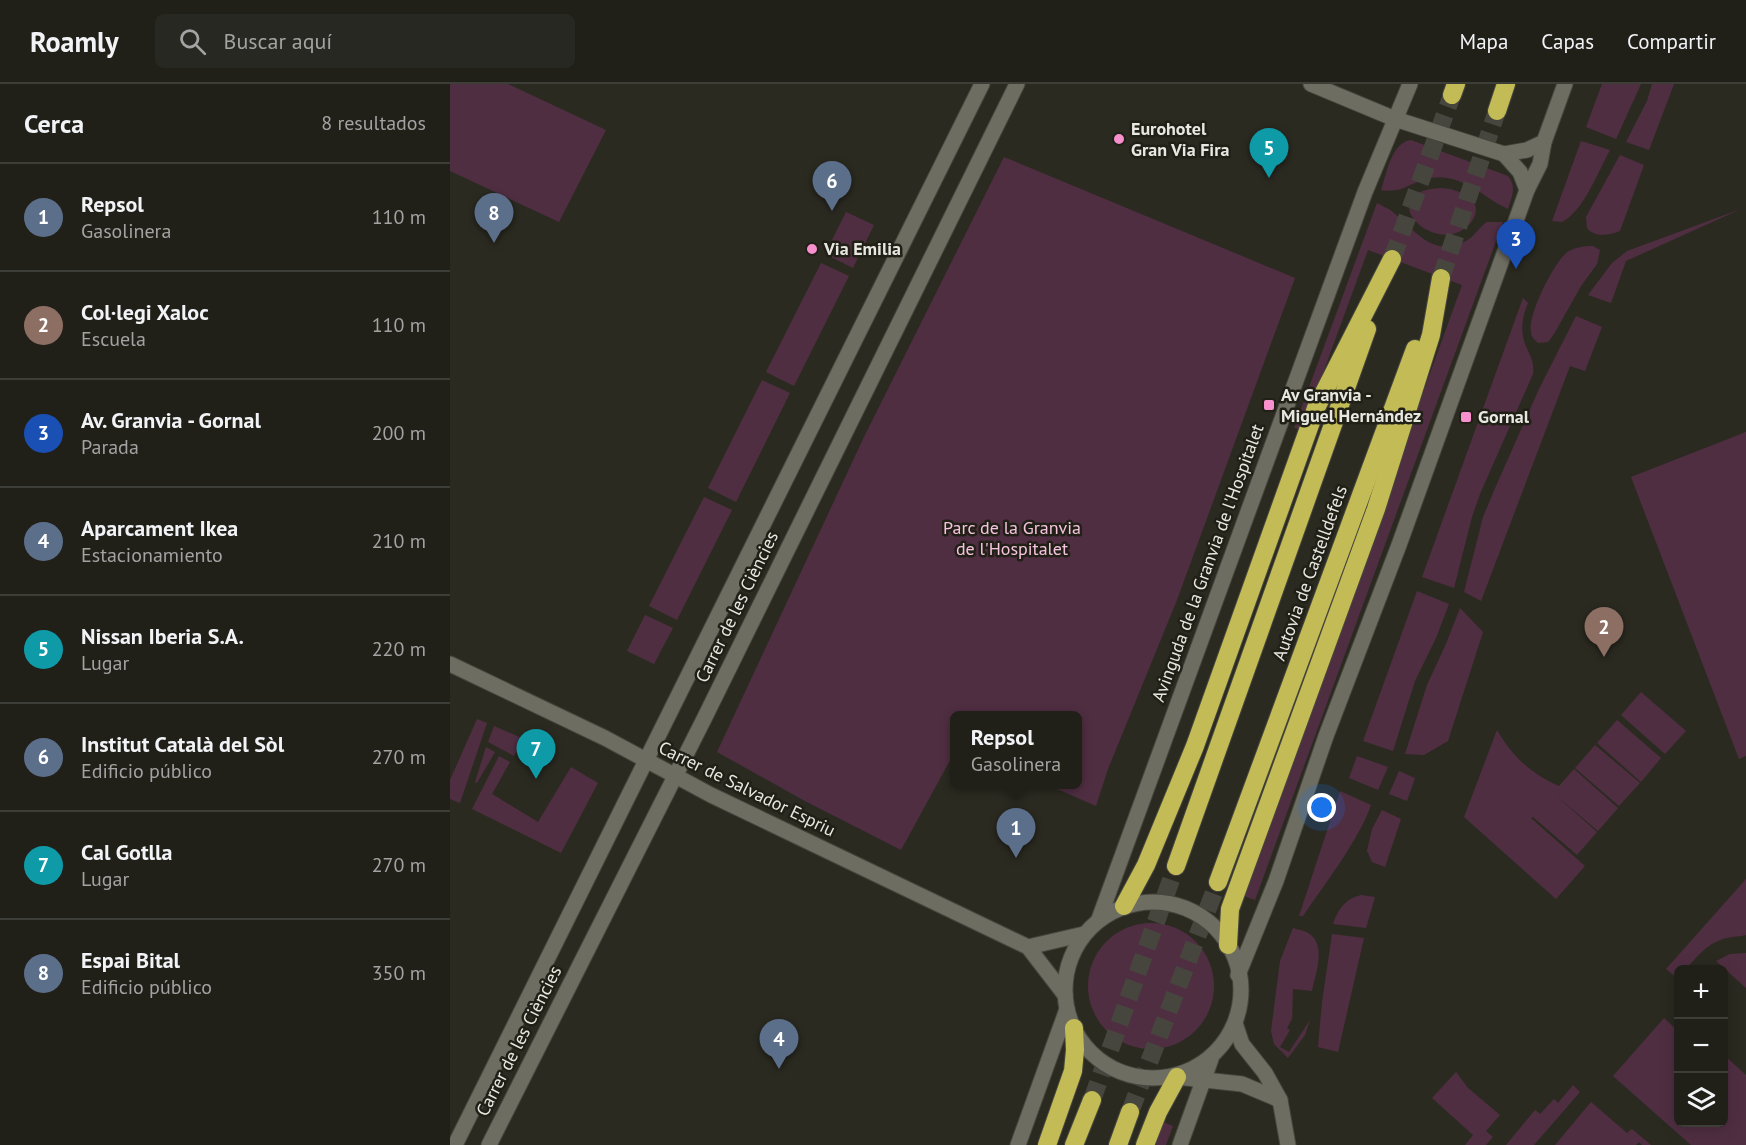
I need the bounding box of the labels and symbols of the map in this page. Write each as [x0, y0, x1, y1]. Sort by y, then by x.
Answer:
place label: Eurohotel Gran Via Fira [1131, 117, 1229, 161]
pin: 5 [1250, 128, 1288, 178]
marker: Eurohotel Gran Via Fira [1112, 132, 1126, 146]
pin: 6 [812, 162, 851, 211]
pin: 8 [474, 194, 513, 243]
pin: 3 [1496, 220, 1536, 269]
place label: Via Emilia [823, 237, 901, 260]
marker: Via Emilia [805, 242, 819, 256]
place label: Av Granvia - Miguel Hernández [1281, 383, 1421, 427]
marker: Av Granvia - Miguel Hernández [1262, 398, 1276, 412]
place label: Gornal [1478, 405, 1530, 428]
marker: Gornal [1459, 410, 1473, 424]
street label: Avinguda de la Granvia de l'Hospitalet [1146, 421, 1269, 705]
street label: Autovia de Castelldefels [1267, 482, 1352, 664]
park label: Parc de la Granvia de l'Hospitalet [943, 516, 1081, 560]
street label: Carrer de les Ciències [690, 527, 783, 686]
pin: 2 [1584, 608, 1624, 657]
pin: 7 [516, 730, 556, 779]
street label: Carrer de Salvador Espriu [655, 736, 839, 841]
your location [1307, 793, 1336, 822]
pin: 1 [996, 808, 1036, 858]
street label: Carrer de les Ciències [471, 962, 566, 1120]
pin: 4 [760, 1020, 798, 1069]

